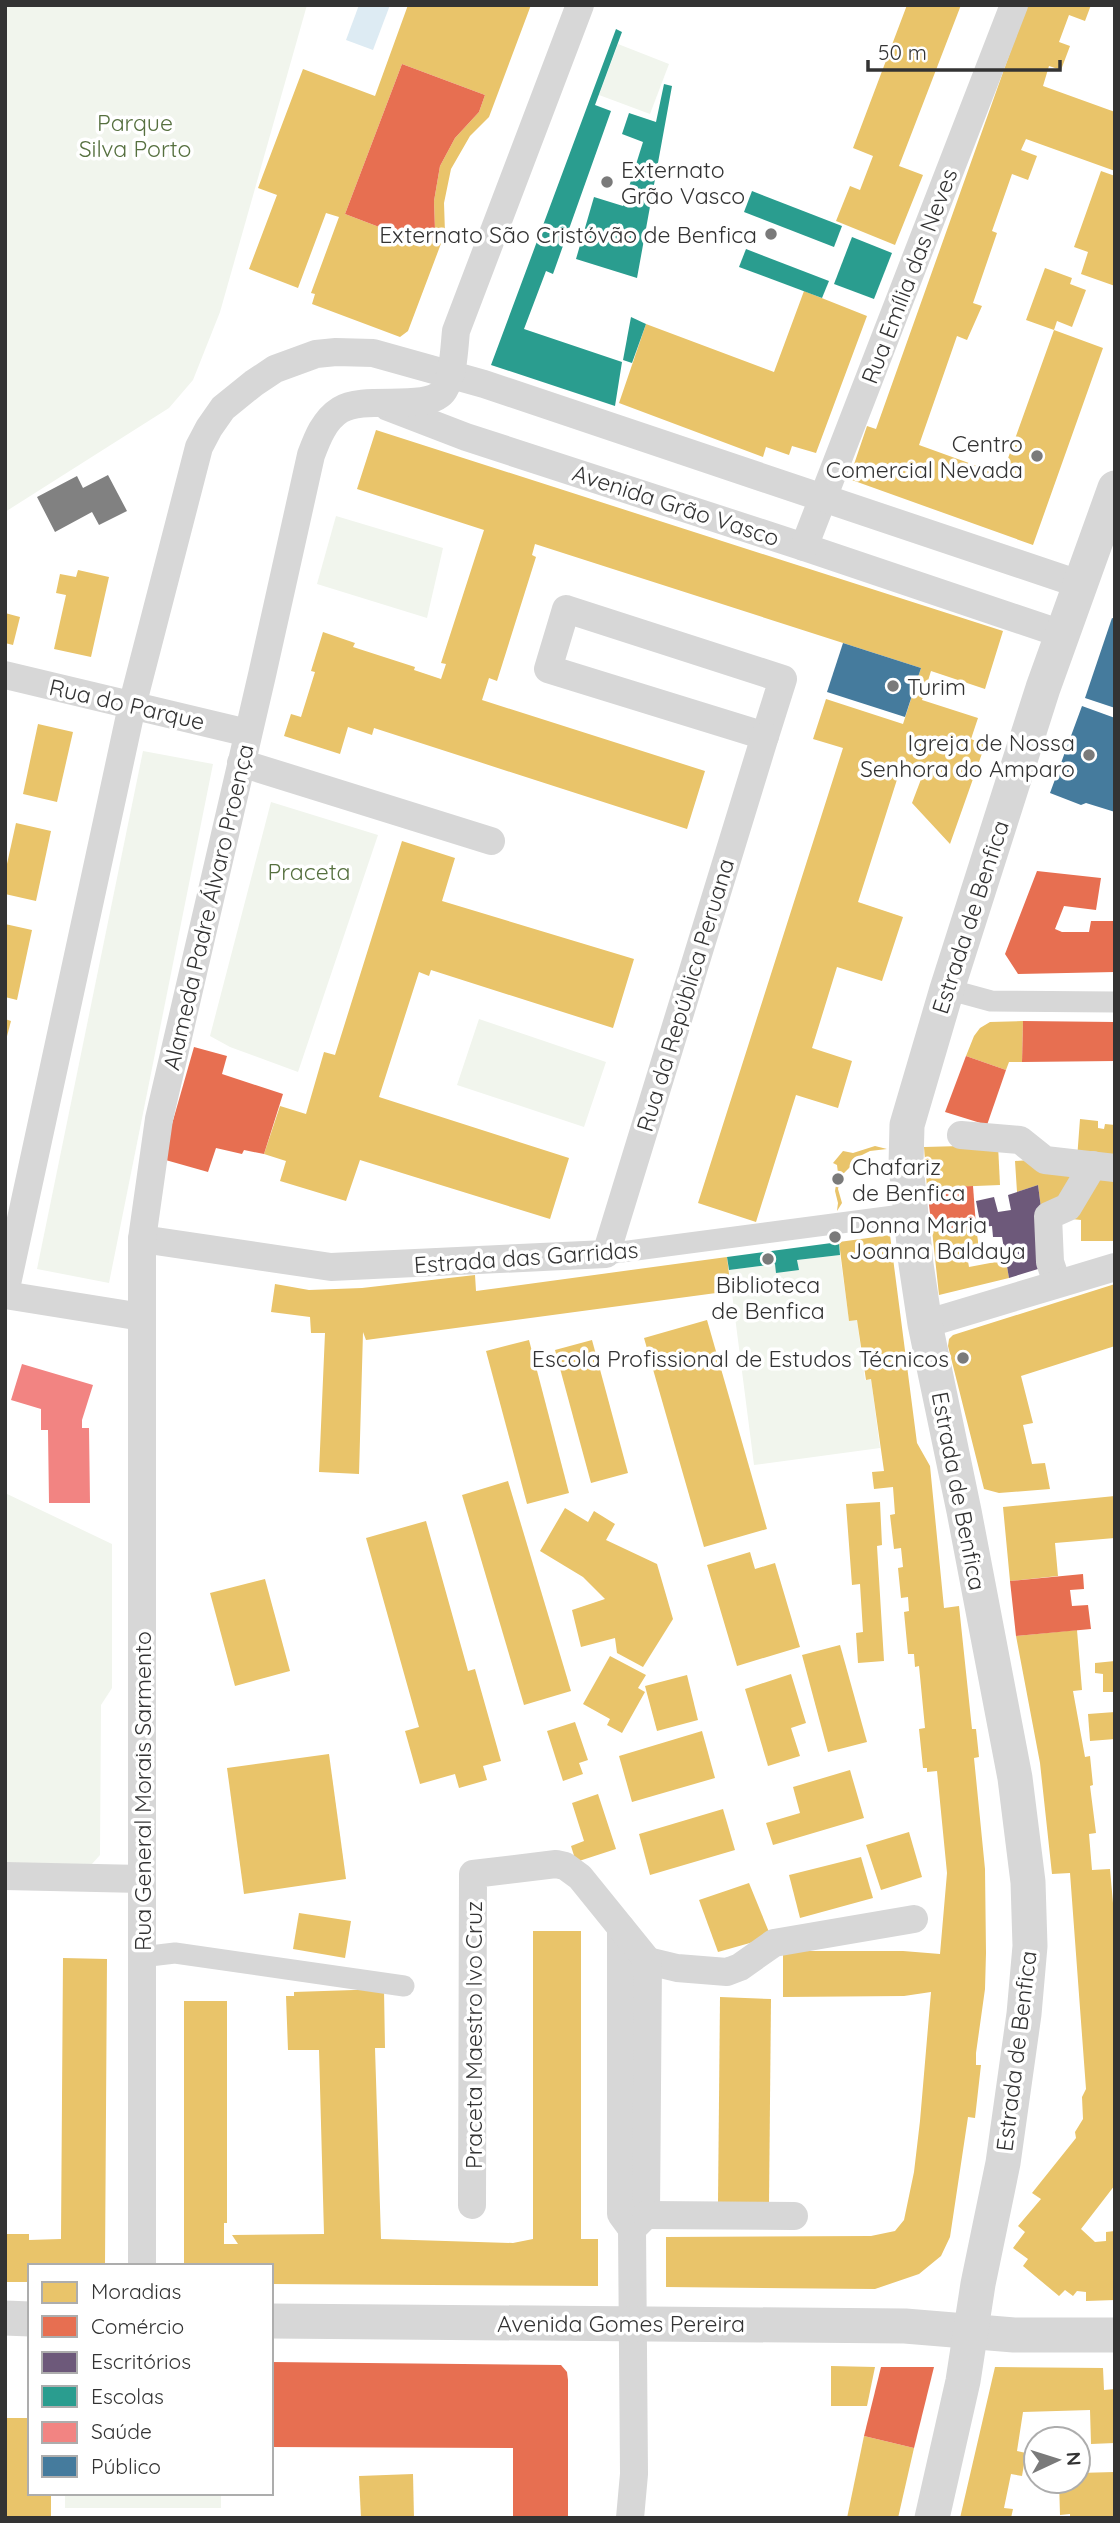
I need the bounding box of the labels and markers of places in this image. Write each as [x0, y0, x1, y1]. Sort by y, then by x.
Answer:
place label: Externato Grão Vasco [621, 155, 745, 210]
marker: Externato Grão Vasco [599, 174, 615, 190]
place label: Externato São Cristóvão de Benfica [379, 220, 757, 249]
marker: Externato São Cristóvão de Benfica [763, 226, 779, 242]
place label: Centro Comercial Nevada [826, 429, 1023, 484]
marker: Centro Comercial Nevada [1029, 448, 1045, 464]
place label: Turim [907, 672, 966, 701]
marker: Turim [885, 678, 901, 694]
place label: Igreja de Nossa Senhora do Amparo [860, 728, 1075, 783]
marker: Igreja de Nossa Senhora do Amparo [1081, 747, 1097, 763]
place label: Chafariz de Benfica [852, 1152, 965, 1207]
marker: Chafariz de Benfica [830, 1171, 846, 1187]
place label: Donna Maria Joanna Baldaya [849, 1210, 1026, 1265]
marker: Donna Maria Joanna Baldaya [827, 1229, 843, 1245]
marker: Biblioteca de Benfica [760, 1251, 776, 1267]
place label: Biblioteca de Benfica [711, 1270, 825, 1325]
place label: Escola Profissional de Estudos Técnicos [532, 1344, 949, 1373]
marker: Escola Profissional de Estudos Técnicos [955, 1350, 971, 1366]

